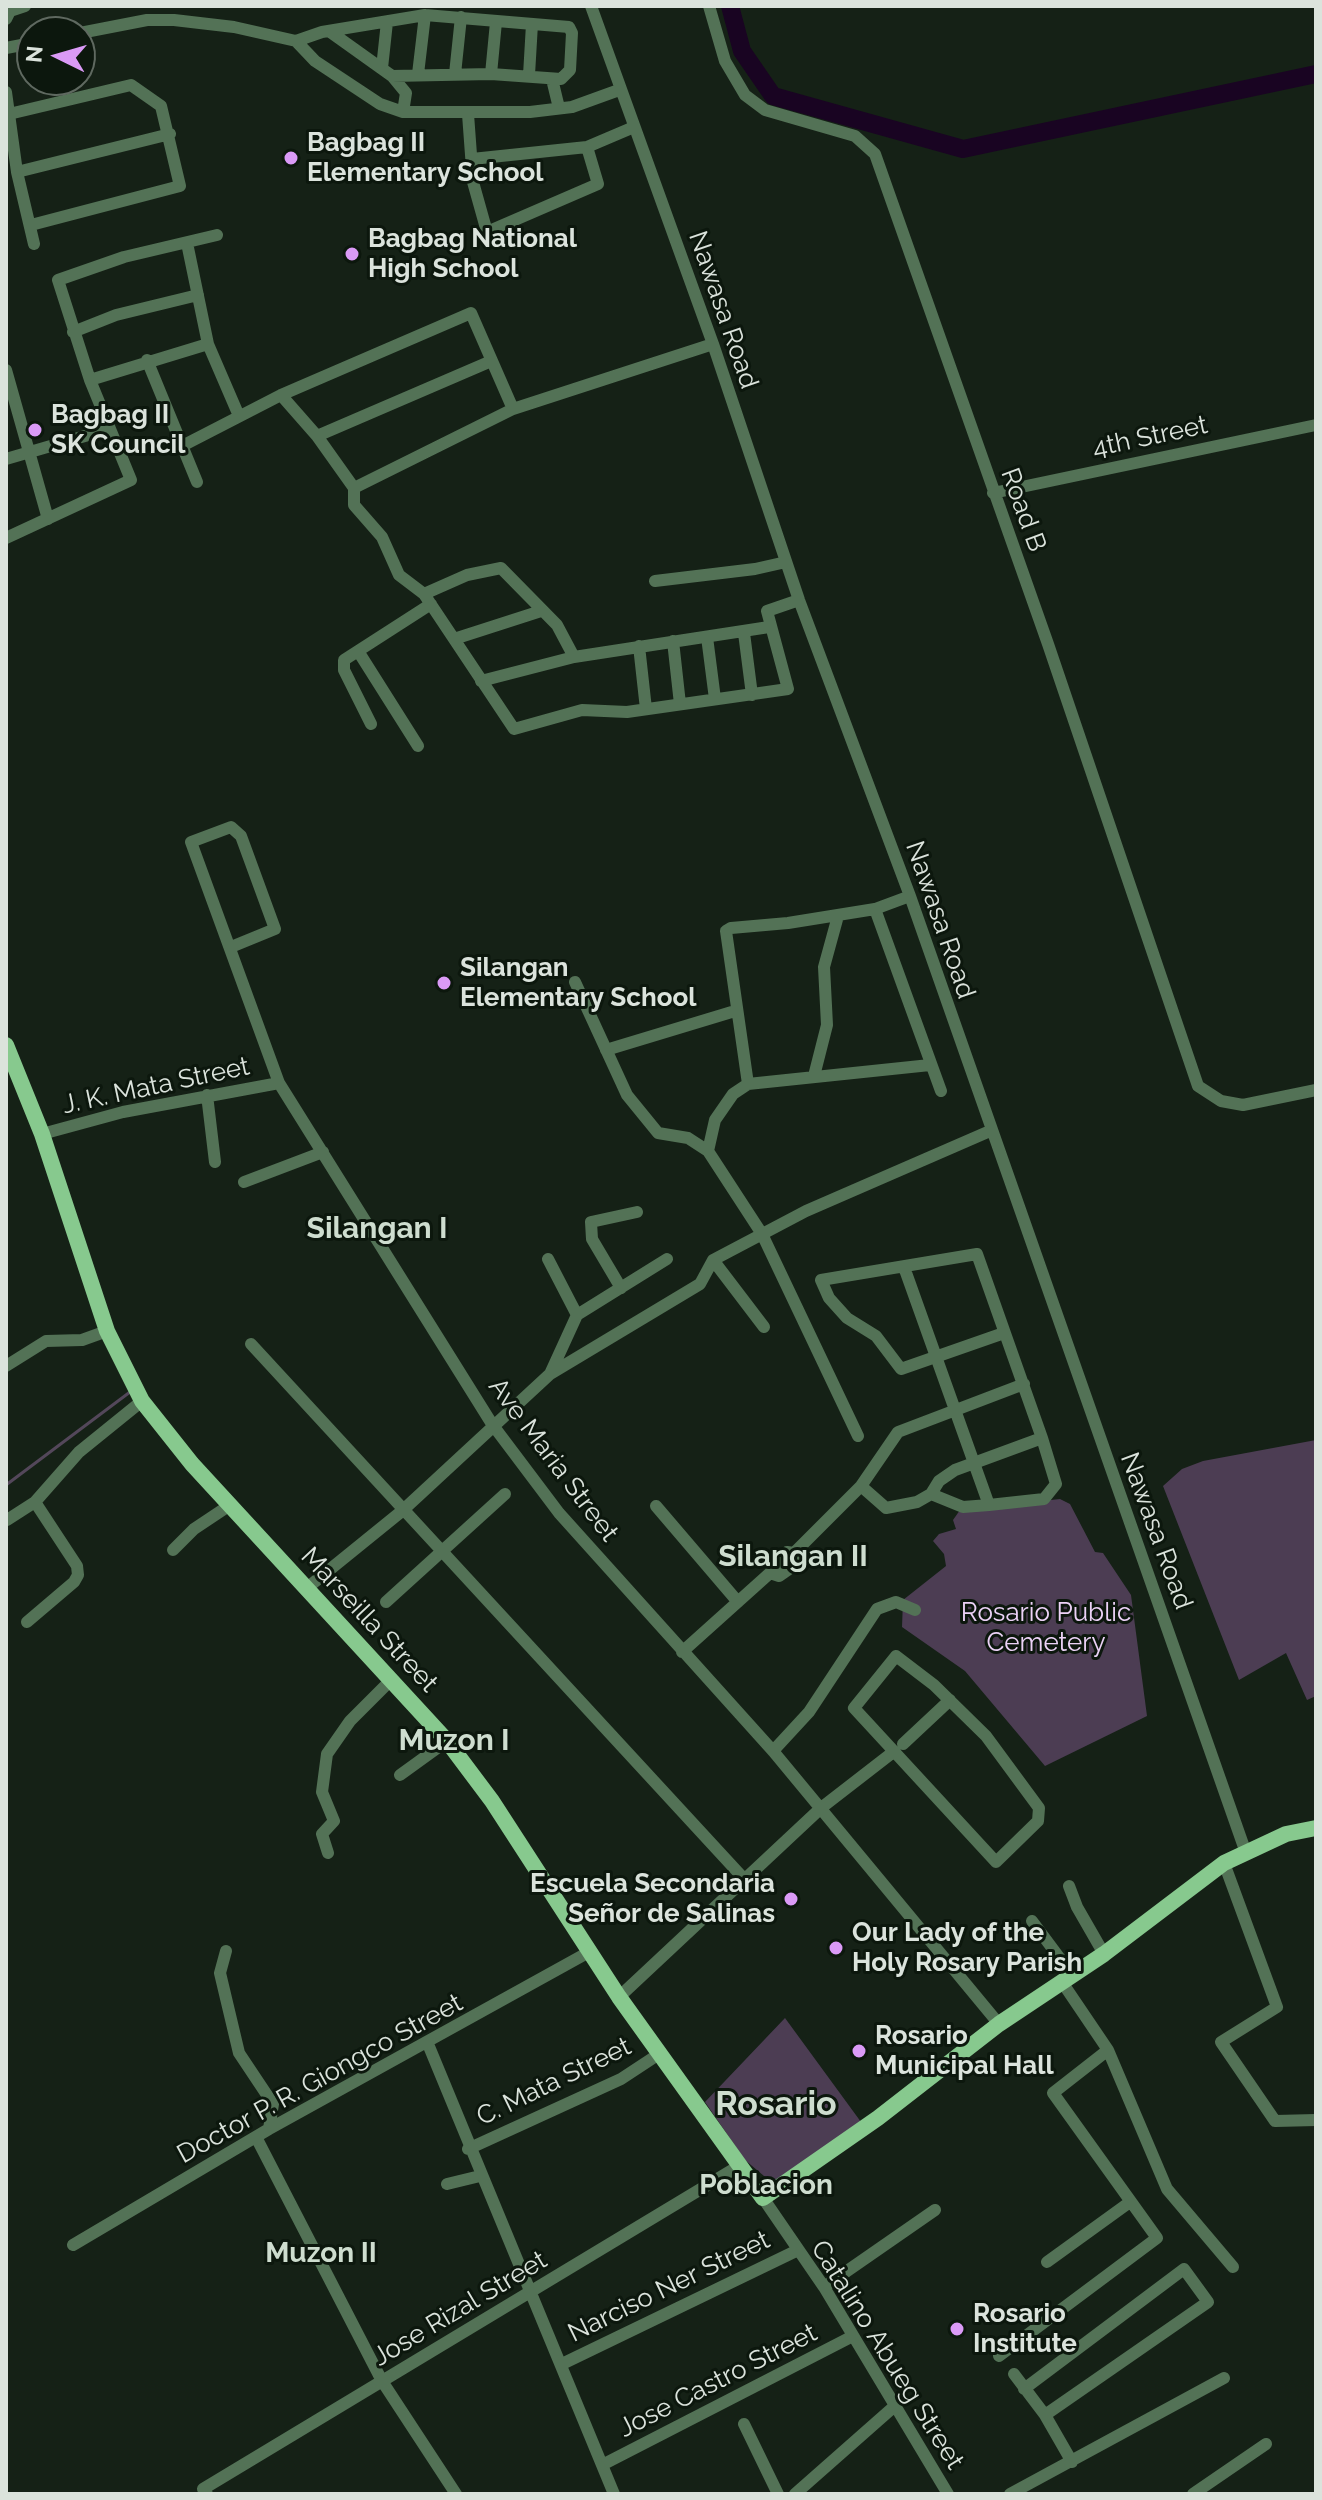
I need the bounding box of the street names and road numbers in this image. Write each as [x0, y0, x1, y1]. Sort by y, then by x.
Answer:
street label: Nawasa Road [681, 227, 765, 393]
street label: 4th Street [1090, 410, 1210, 464]
street label: Road B [994, 464, 1052, 556]
street label: Nawasa Road [898, 837, 982, 1003]
street label: J. K. Mata Street [60, 1051, 252, 1121]
street label: Ave Maria Street [481, 1372, 625, 1548]
street label: Nawasa Road [1113, 1448, 1199, 1614]
street label: Marseilla Street [294, 1541, 444, 1699]
street label: Doctor P. R. Giongco Street [172, 1987, 468, 2171]
street label: C. Mata Street [472, 2031, 636, 2133]
street label: Narciso Ner Street [563, 2225, 775, 2349]
street label: Catalino Abueg Street [804, 2235, 970, 2475]
street label: Jose Rizal Street [367, 2245, 553, 2373]
street label: Jose Castro Street [614, 2318, 822, 2444]

